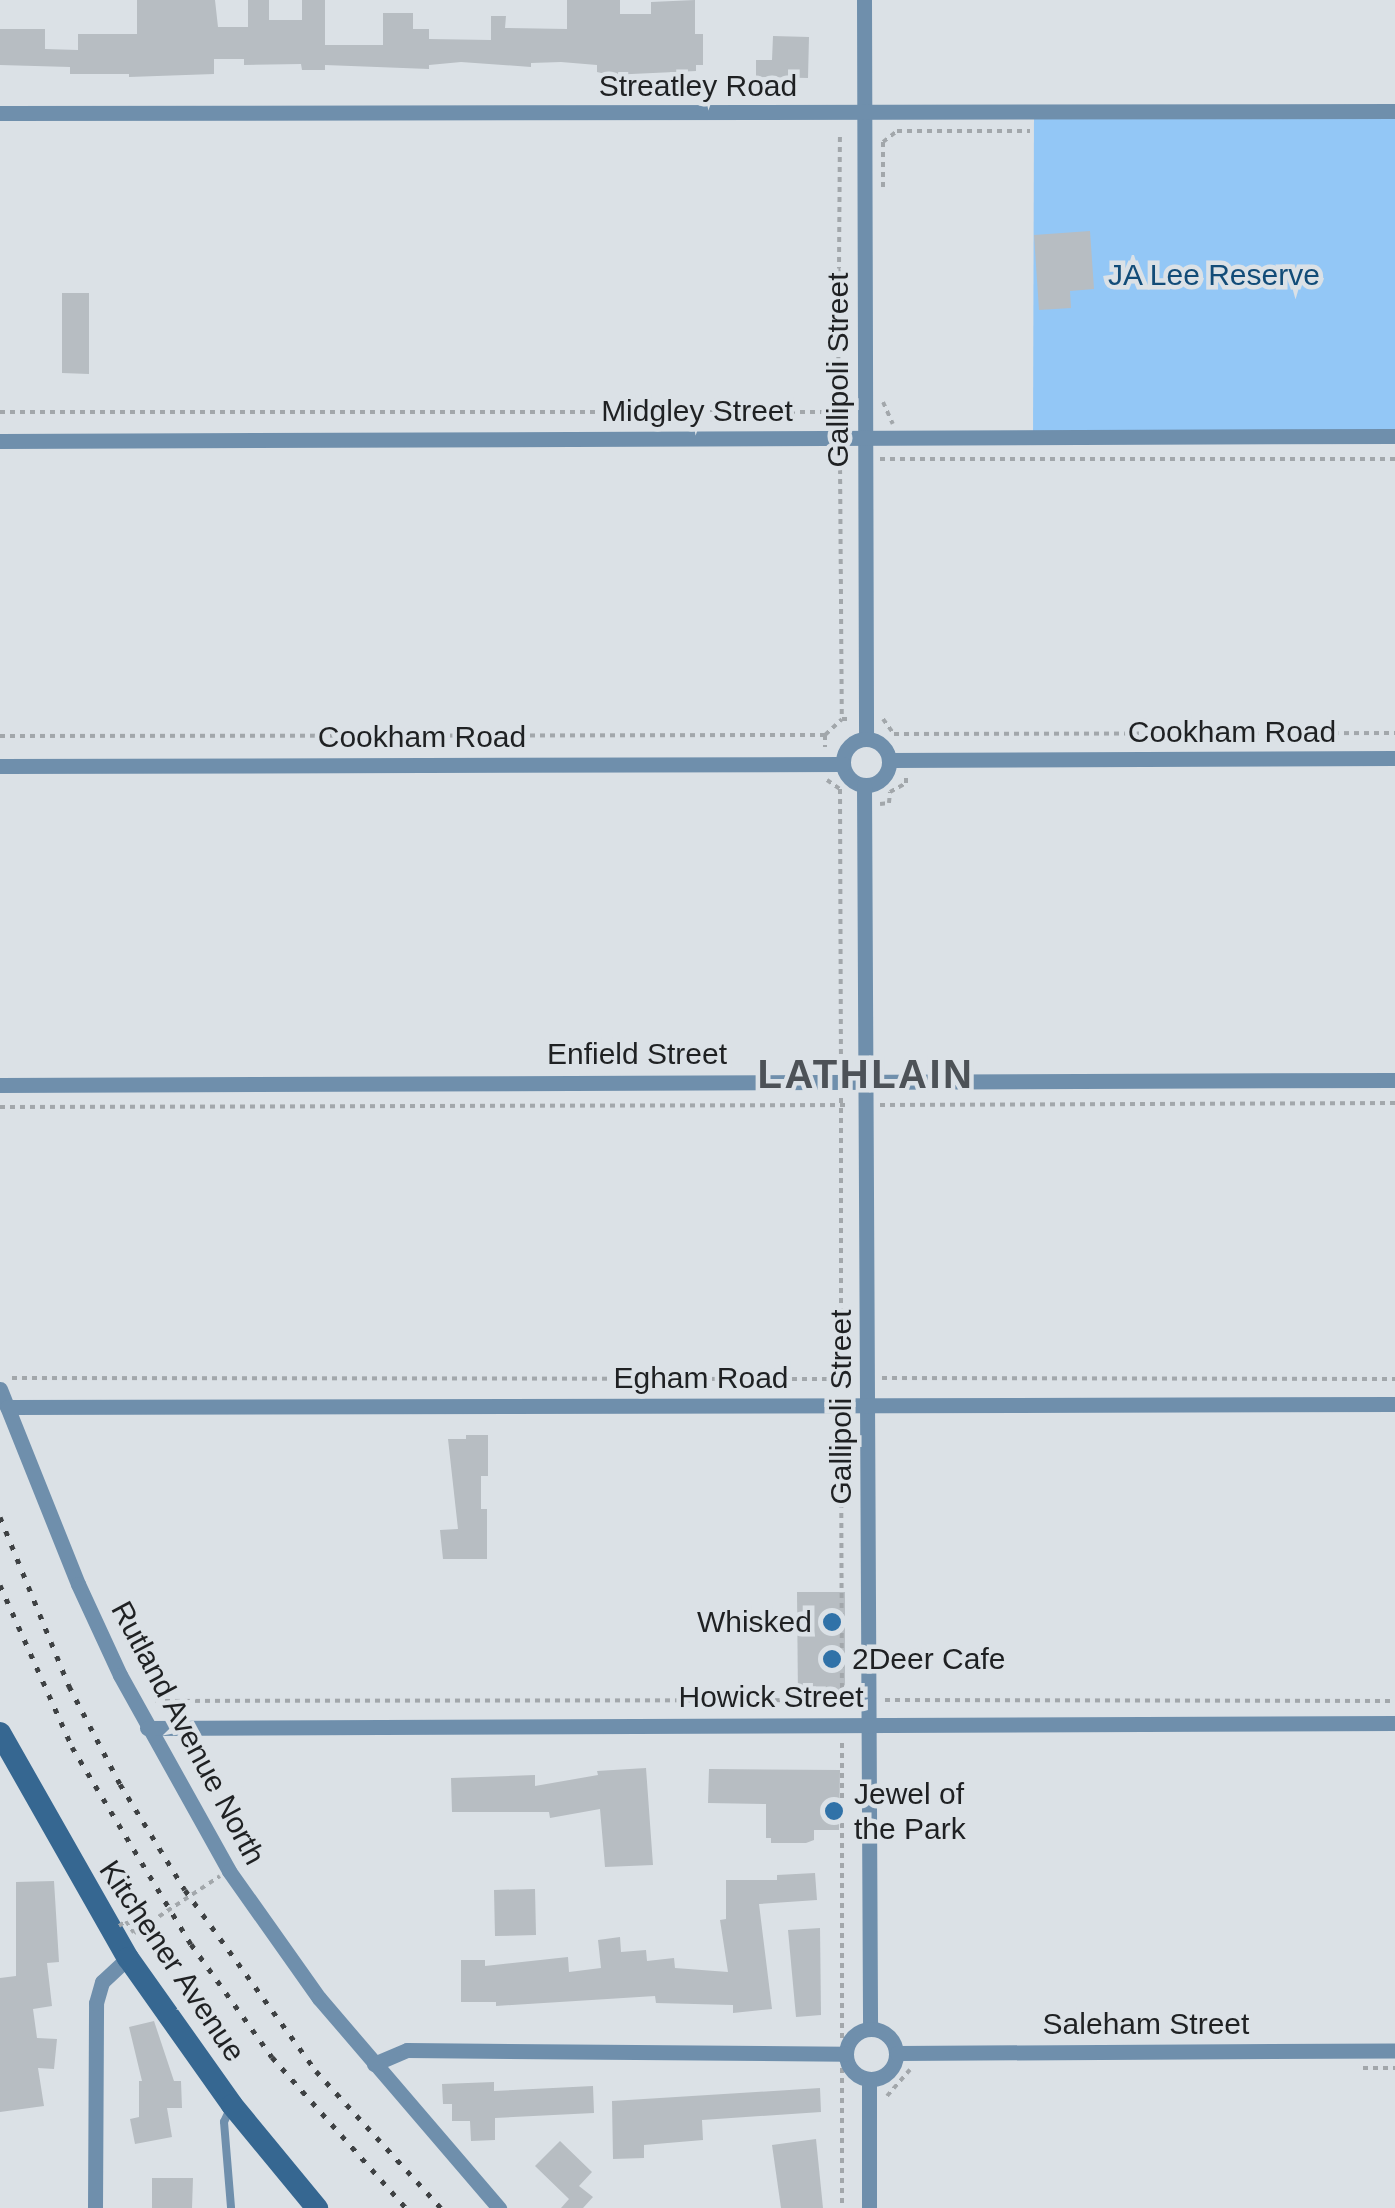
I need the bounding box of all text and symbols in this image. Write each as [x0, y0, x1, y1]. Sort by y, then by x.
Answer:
street label: Streatley Road [599, 68, 797, 104]
park label: JA Lee Reserve [1107, 257, 1321, 293]
street label: Gallipoli Street [820, 272, 856, 468]
street label: Midgley Street [601, 393, 793, 429]
street label: Cookham Road [1128, 714, 1336, 750]
street label: Cookham Road [318, 719, 526, 755]
street label: Enfield Street [547, 1036, 727, 1072]
district label: LATHLAIN [758, 1050, 974, 1098]
street label: Gallipoli Street [823, 1309, 859, 1505]
street label: Egham Road [613, 1360, 789, 1396]
street label: Rutland Avenue North [103, 1594, 273, 1872]
place label: Whisked [697, 1604, 812, 1640]
marker: Whisked [821, 1611, 843, 1633]
place label: 2Deer Cafe [852, 1641, 1005, 1677]
marker: 2Deer Cafe [821, 1648, 843, 1670]
street label: Howick Street [678, 1679, 864, 1715]
place label: Jewel of the Park [854, 1776, 966, 1846]
marker: Jewel of the Park [823, 1800, 845, 1822]
street label: Kitchener Avenue [91, 1853, 253, 2069]
street label: Saleham Street [1043, 2006, 1249, 2042]

